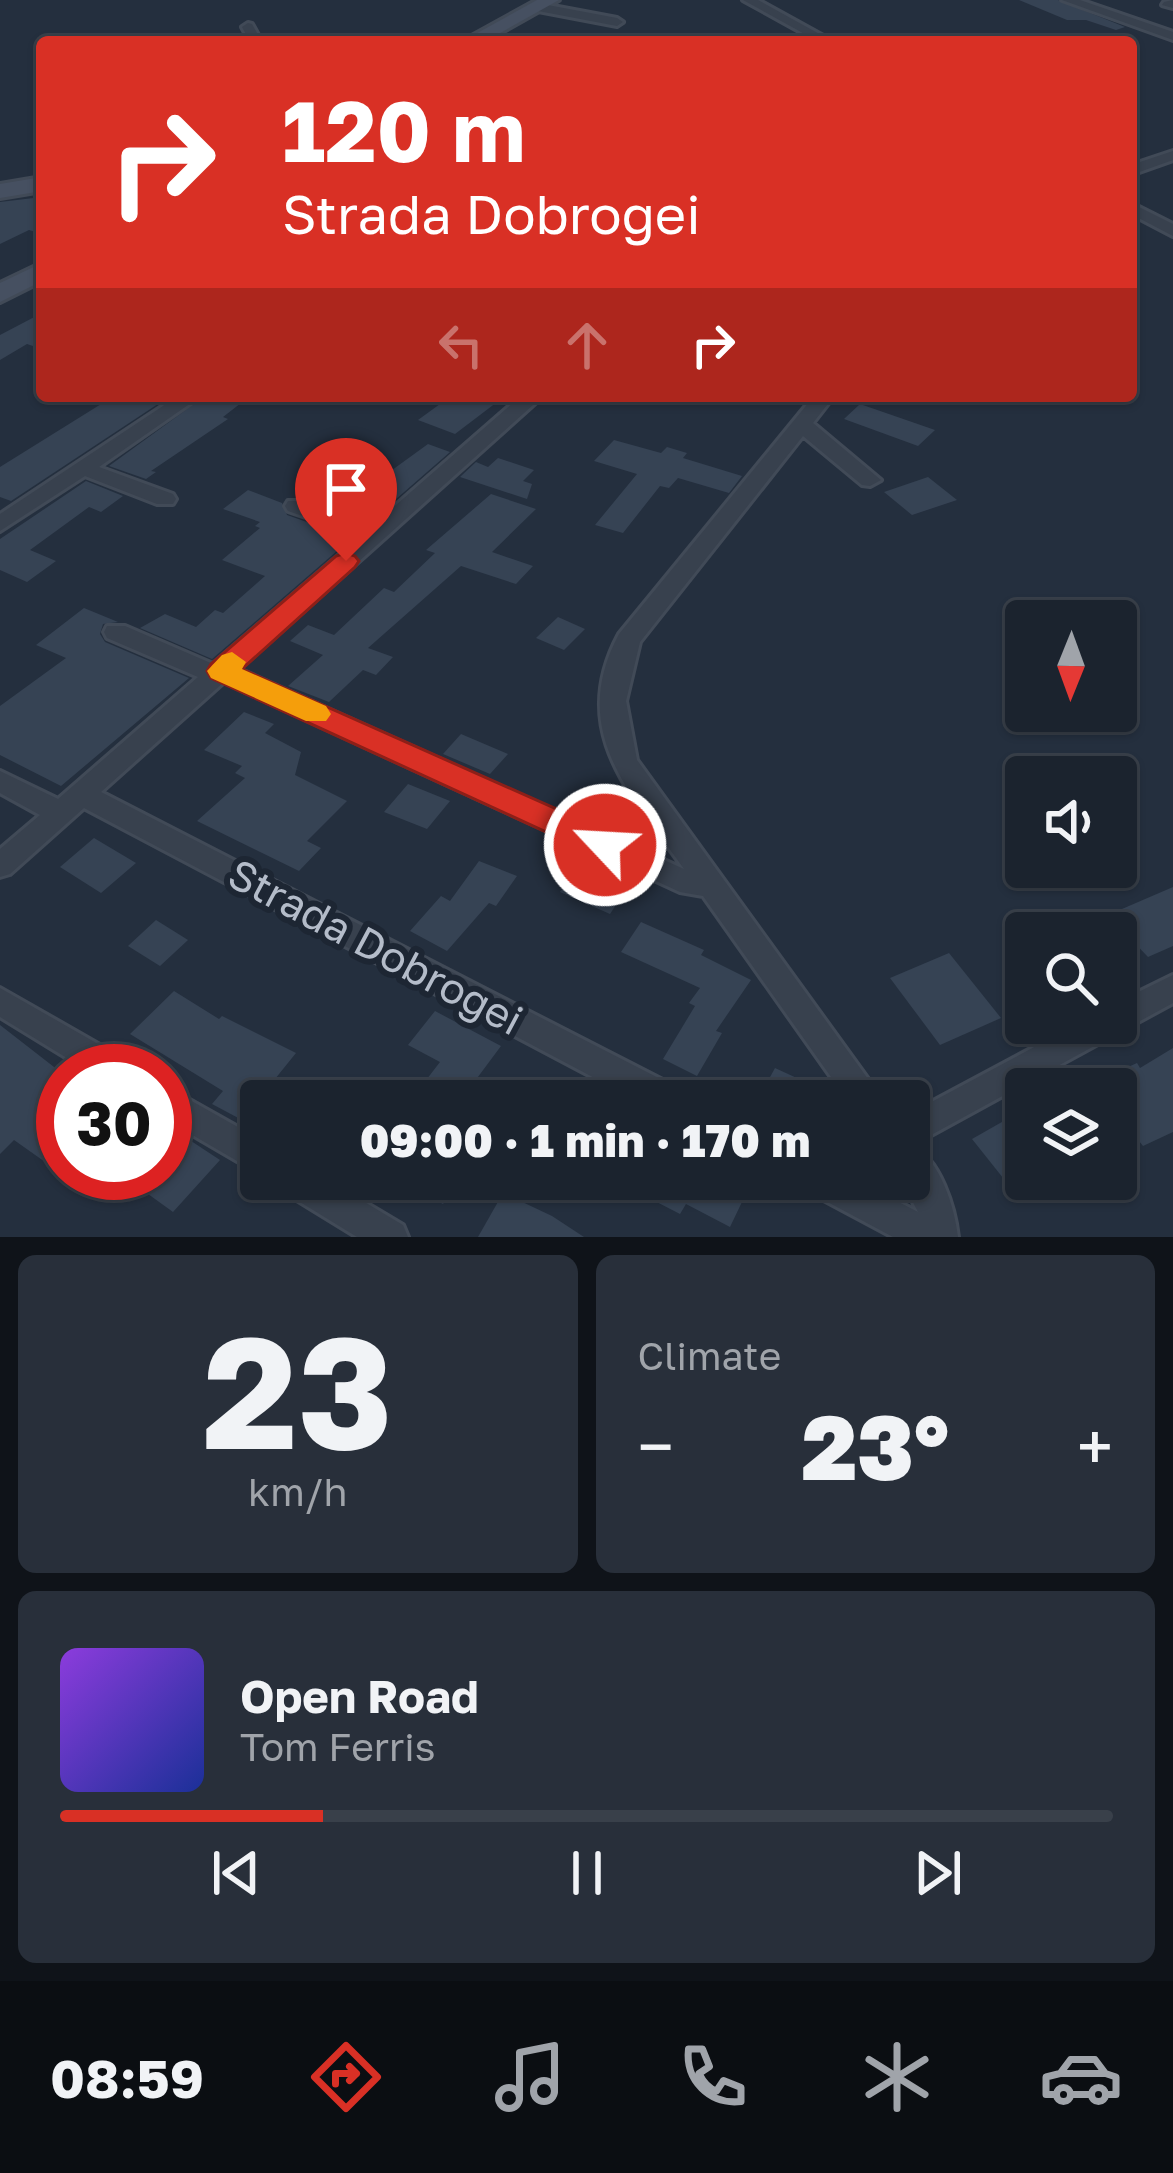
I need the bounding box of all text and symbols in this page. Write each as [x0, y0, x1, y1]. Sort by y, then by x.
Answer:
text: 120 m [282, 80, 526, 180]
icon: right [84, 84, 240, 240]
text: Strada Dobrogei [282, 181, 701, 246]
icon: left [428, 312, 494, 378]
icon: ahead [554, 312, 620, 378]
icon: right [680, 312, 746, 378]
pin [295, 438, 397, 561]
icon: arrive [313, 456, 379, 522]
north arrow [1005, 600, 1137, 732]
map controls [1005, 600, 1137, 1200]
button: sound [1005, 756, 1137, 888]
position arrow [542, 782, 668, 908]
street label: Strada Dobrogei [221, 847, 531, 1045]
button: search [1005, 912, 1137, 1044]
speed limit sign: 30 [36, 1044, 192, 1200]
button: layers [1005, 1068, 1137, 1200]
text: 09:00 · 1 min · 170 m [360, 1113, 810, 1167]
text: 23 [203, 1296, 393, 1483]
text: Climate [638, 1332, 781, 1379]
text: 23° [801, 1392, 949, 1500]
text: − [638, 1406, 674, 1486]
text: + [1077, 1406, 1113, 1486]
text: km/h [248, 1468, 347, 1515]
text: Open Road [240, 1669, 479, 1723]
text: Tom Ferris [240, 1723, 435, 1770]
icon: previous [203, 1840, 269, 1906]
icon: pause [554, 1840, 620, 1906]
icon: next [905, 1840, 971, 1906]
icon: directions [304, 2035, 388, 2119]
icon: music [488, 2035, 572, 2119]
icon: phone [671, 2035, 755, 2119]
icon: climate [855, 2035, 939, 2119]
icon: car [1039, 2035, 1123, 2119]
text: 08:59 [50, 2045, 204, 2110]

